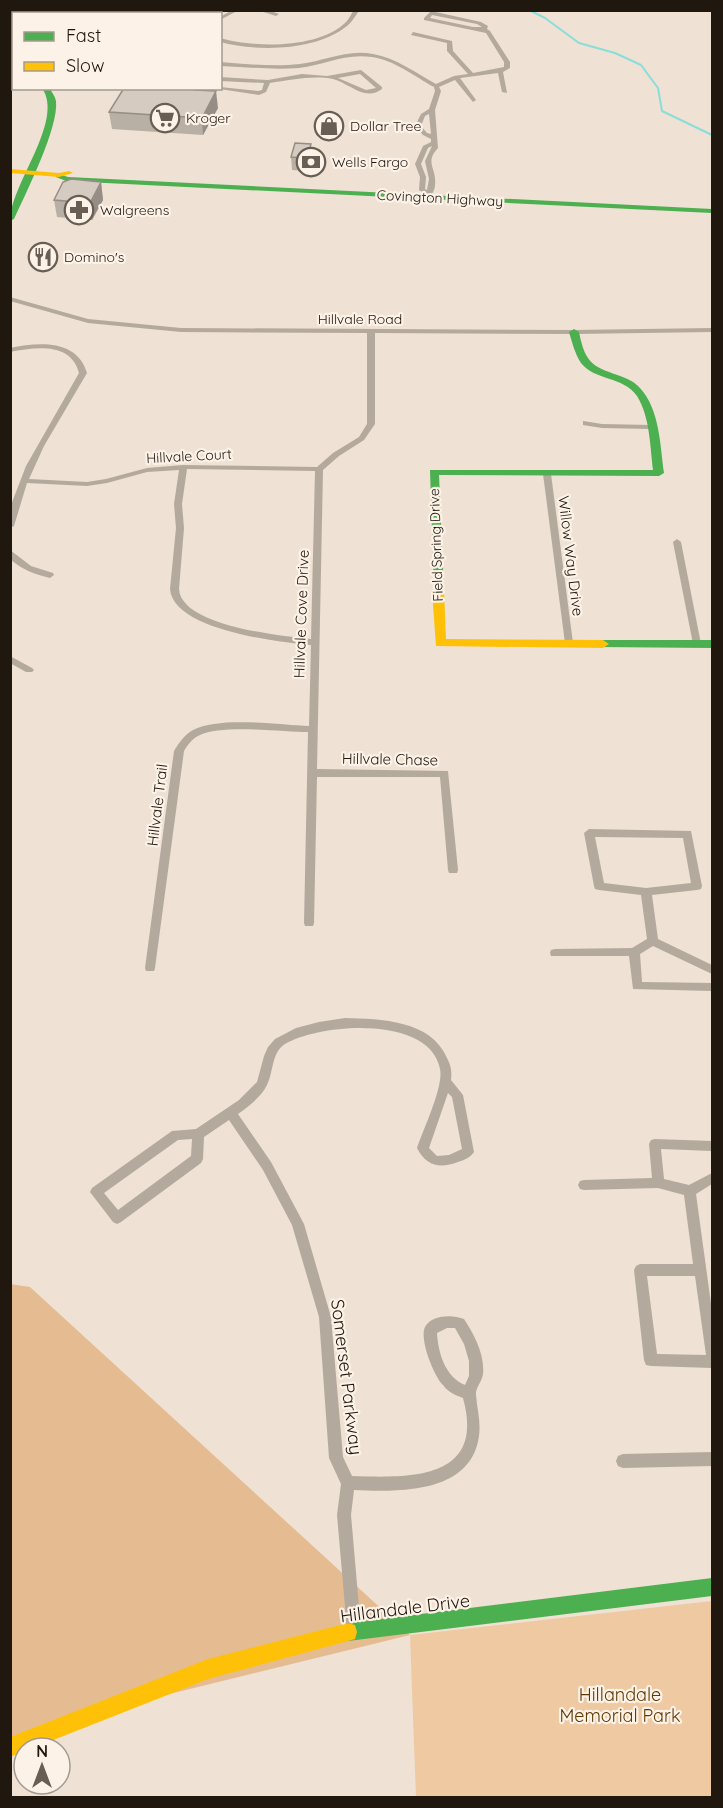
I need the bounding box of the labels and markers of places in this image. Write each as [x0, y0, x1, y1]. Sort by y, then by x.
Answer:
supermarket icon: Kroger [149, 102, 181, 134]
place label: Kroger [186, 109, 231, 127]
shop icon: Dollar Tree [313, 110, 345, 142]
place label: Dollar Tree [350, 117, 421, 135]
bank icon: Wells Fargo [295, 146, 327, 178]
place label: Wells Fargo [332, 153, 408, 171]
pharmacy icon: Walgreens [63, 194, 95, 226]
place label: Walgreens [100, 201, 169, 219]
restaurant icon: Domino's [27, 241, 59, 273]
place label: Domino's [64, 248, 124, 266]

